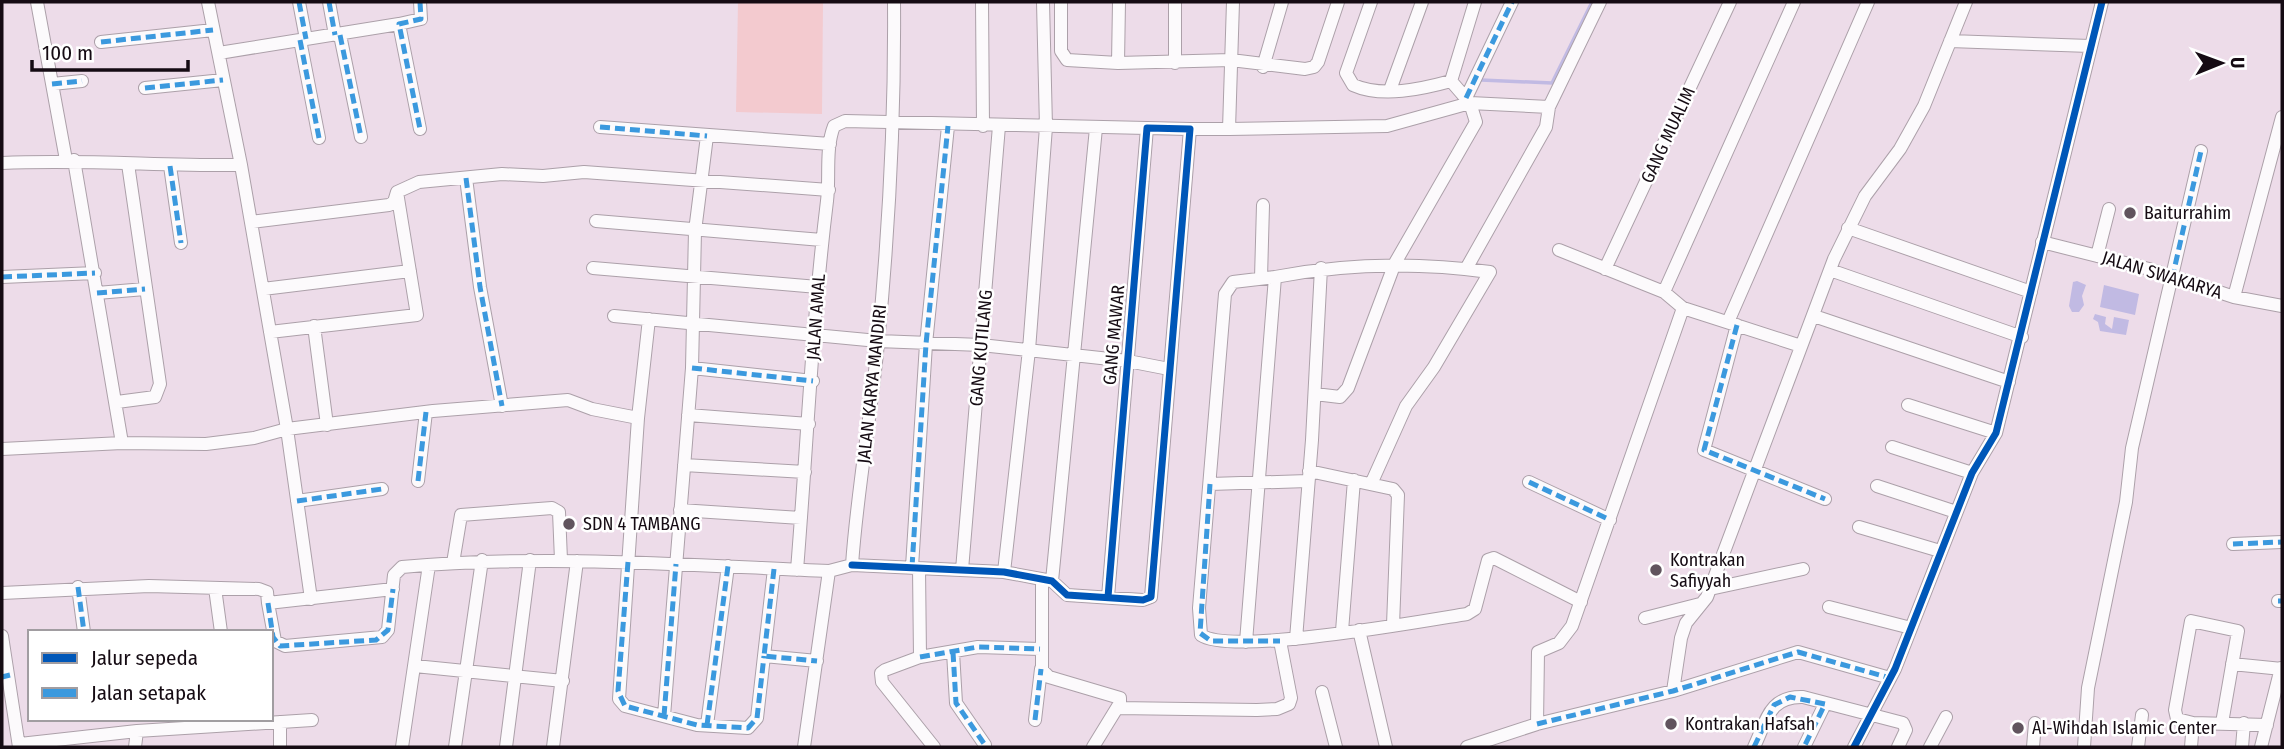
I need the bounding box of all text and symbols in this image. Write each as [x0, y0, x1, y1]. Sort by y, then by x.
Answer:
scale bar [32, 28, 187, 72]
north arrow [2186, 28, 2256, 98]
text: 100 m [42, 40, 93, 66]
text: U [2226, 57, 2249, 68]
street label: GANG MUALIM [1636, 83, 1700, 187]
place label: Baiturrahim [2144, 202, 2231, 224]
marker: Baiturrahim [2122, 205, 2138, 221]
street label: JALAN SWAKARYA [2099, 246, 2225, 304]
street label: JALAN AMAL [802, 273, 830, 361]
street label: GANG MAWAR [1099, 284, 1129, 386]
street label: GANG KUTILANG [965, 289, 997, 407]
street label: JALAN KARYA MANDIRI [853, 303, 891, 465]
place label: SDN 4 TAMBANG [583, 513, 701, 535]
marker: SDN 4 TAMBANG [561, 516, 577, 532]
place label: Kontrakan Safiyyah [1670, 549, 1745, 592]
marker: Kontrakan Safiyyah [1648, 562, 1664, 578]
legend [28, 630, 273, 721]
text: Jalur sepeda [91, 645, 198, 671]
text: Jalan setapak [91, 680, 206, 706]
place label: Kontrakan Hafsah [1685, 713, 1815, 735]
marker: Kontrakan Hafsah [1663, 716, 1679, 732]
place label: Al-Wihdah Islamic Center [2032, 717, 2217, 739]
marker: Al-Wihdah Islamic Center [2010, 720, 2026, 736]

